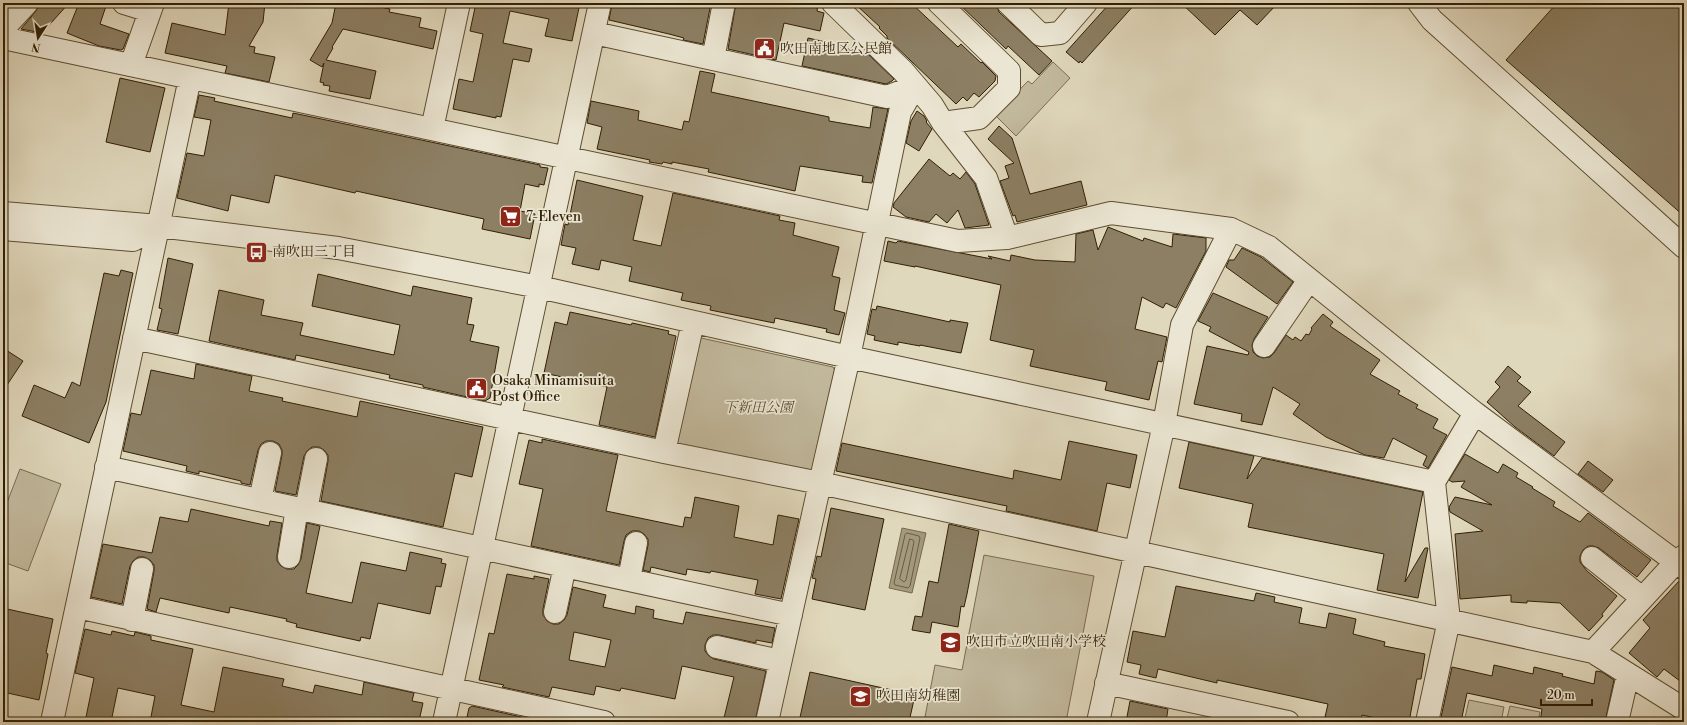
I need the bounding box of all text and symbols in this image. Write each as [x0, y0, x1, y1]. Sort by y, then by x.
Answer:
north arrow [18, 18, 58, 58]
public building icon: 吹田南地区公民館 [751, 36, 777, 62]
text: N [30, 39, 42, 55]
place label: 吹田南地区公民館 [780, 40, 892, 58]
supermarket icon: 7-Eleven [498, 204, 524, 230]
place label: 7-Eleven [526, 208, 582, 226]
bus stop icon: 南吹田三丁目 [243, 239, 269, 265]
place label: 南吹田三丁目 [272, 243, 356, 261]
place label: Osaka Minamisuita Post Office [492, 372, 615, 406]
public building icon: Osaka Minamisuita Post Office [463, 376, 489, 402]
park label: 下新田公園 [723, 399, 795, 417]
school or university icon: 吹田市立吹田南小学校 [938, 629, 964, 655]
place label: 吹田市立吹田南小学校 [966, 633, 1106, 651]
scale bar [1541, 681, 1592, 707]
school or university icon: 吹田南幼稚園 [847, 683, 873, 709]
place label: 吹田南幼稚園 [876, 687, 960, 705]
text: 20 m [1547, 688, 1575, 703]

